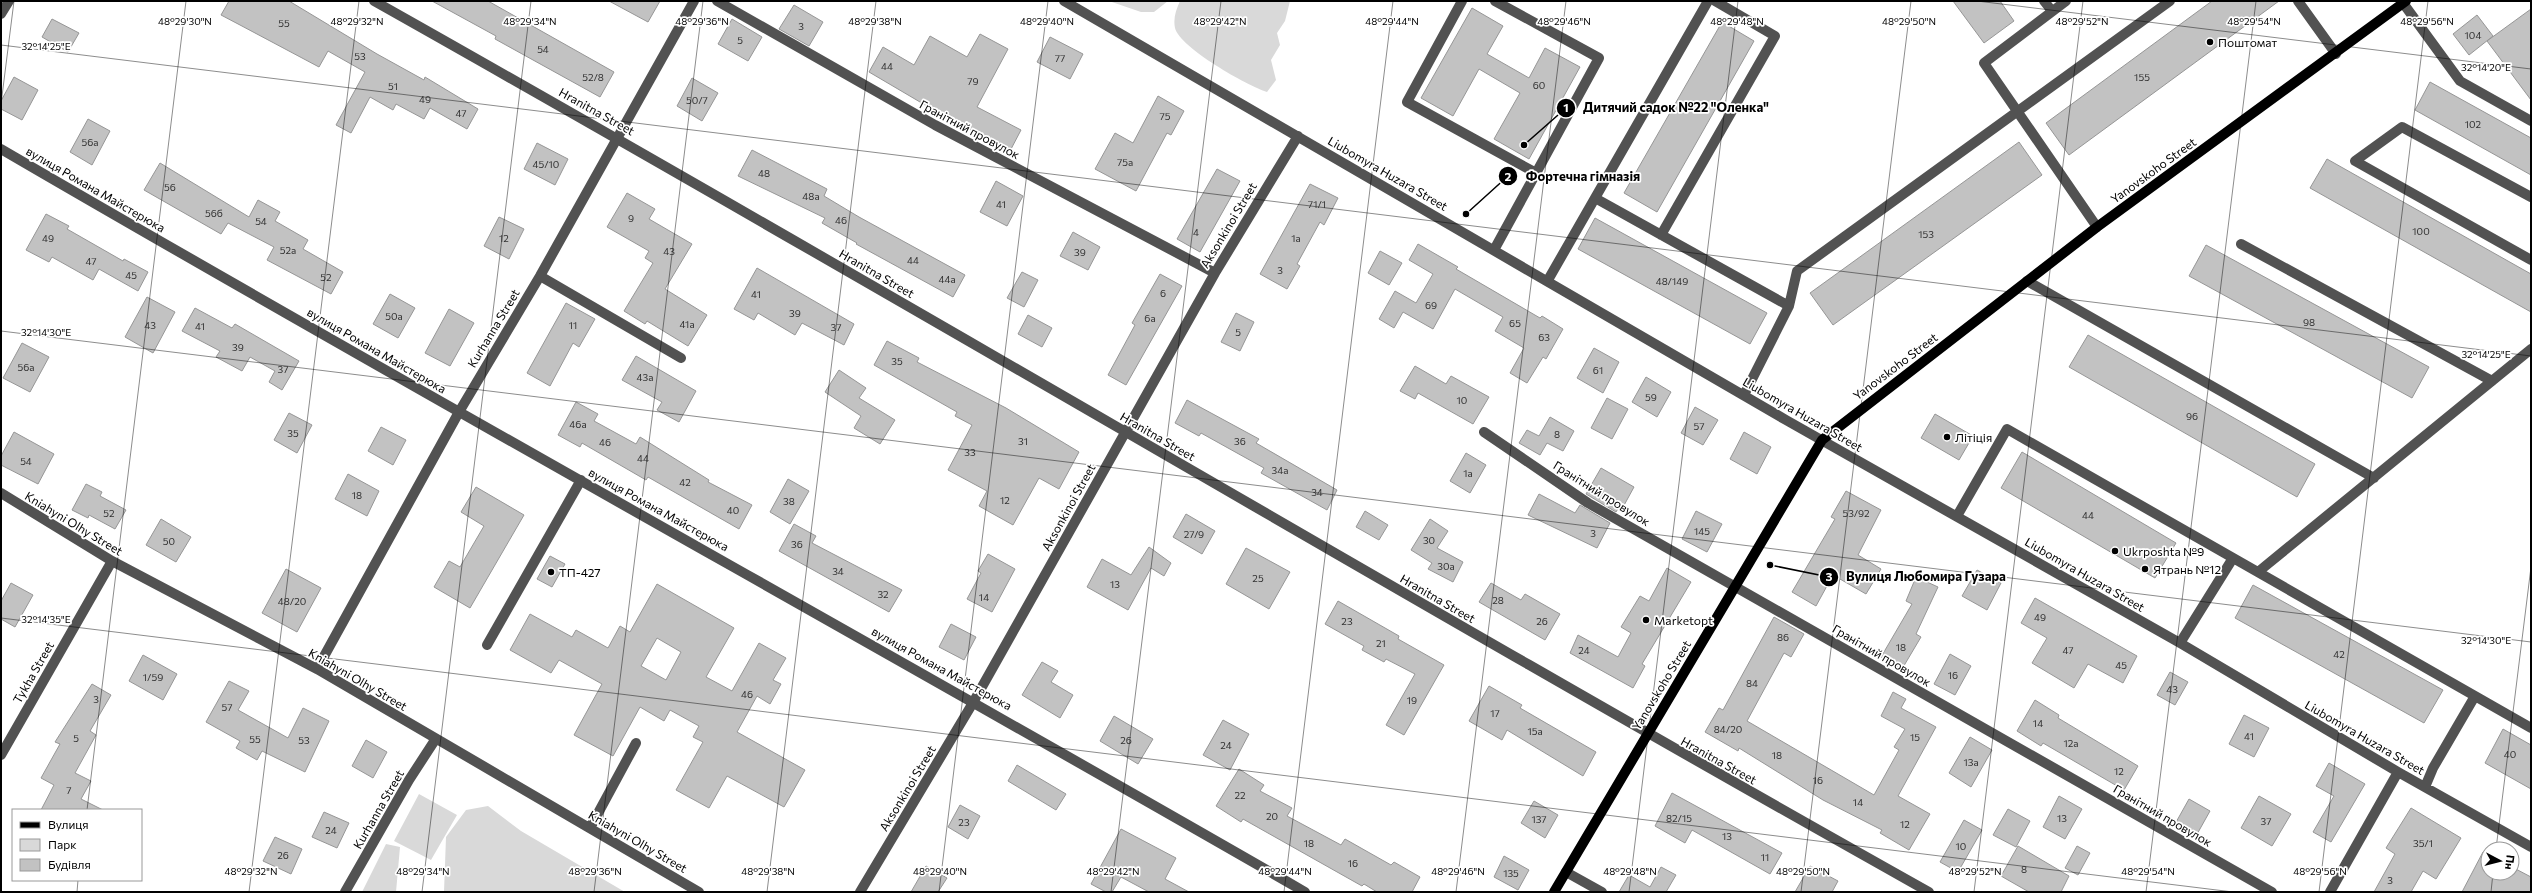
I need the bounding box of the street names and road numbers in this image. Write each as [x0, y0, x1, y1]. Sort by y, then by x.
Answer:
street label: Hranitna Street [557, 84, 637, 138]
street label: Гранітний провулок [918, 97, 1023, 162]
street label: Liubomyra Huzara Street [1326, 133, 1450, 213]
street label: Yanovskoho Street [2108, 134, 2198, 206]
street label: вулиця Романа Майстерюка [24, 143, 168, 235]
street label: Aksonkinoi Street [1197, 180, 1259, 270]
street label: Hranitna Street [837, 246, 917, 300]
street label: Kurhanna Street [464, 286, 522, 370]
street label: вулиця Романа Майстерюка [305, 304, 449, 396]
street label: Yanovskoho Street [1850, 330, 1940, 402]
street label: Liubomyra Huzara Street [1741, 374, 1865, 454]
street label: Hranitna Street [1118, 409, 1198, 463]
street label: Гранітний провулок [1551, 458, 1653, 529]
street label: Aksonkinoi Street [1038, 461, 1098, 553]
street label: вулиця Романа Майстерюка [587, 465, 731, 553]
street label: Kniahyni Olhy Street [23, 488, 125, 558]
street label: Liubomyra Huzara Street [2023, 534, 2147, 614]
street label: Hranitna Street [1398, 571, 1478, 625]
street label: Гранітний провулок [1830, 621, 1934, 689]
street label: вулиця Романа Майстерюка [870, 624, 1014, 712]
street label: Yanovskoho Street [1629, 638, 1693, 732]
street label: Tykha Street [10, 639, 56, 705]
street label: Kniahyni Olhy Street [306, 645, 410, 713]
street label: Liubomyra Huzara Street [2303, 697, 2427, 777]
street label: Hranitna Street [1679, 733, 1759, 787]
street label: Aksonkinoi Street [876, 743, 938, 833]
street label: Kurhanna Street [350, 767, 406, 851]
street label: Гранітний провулок [2111, 781, 2215, 849]
street label: Kniahyni Olhy Street [586, 807, 690, 875]

